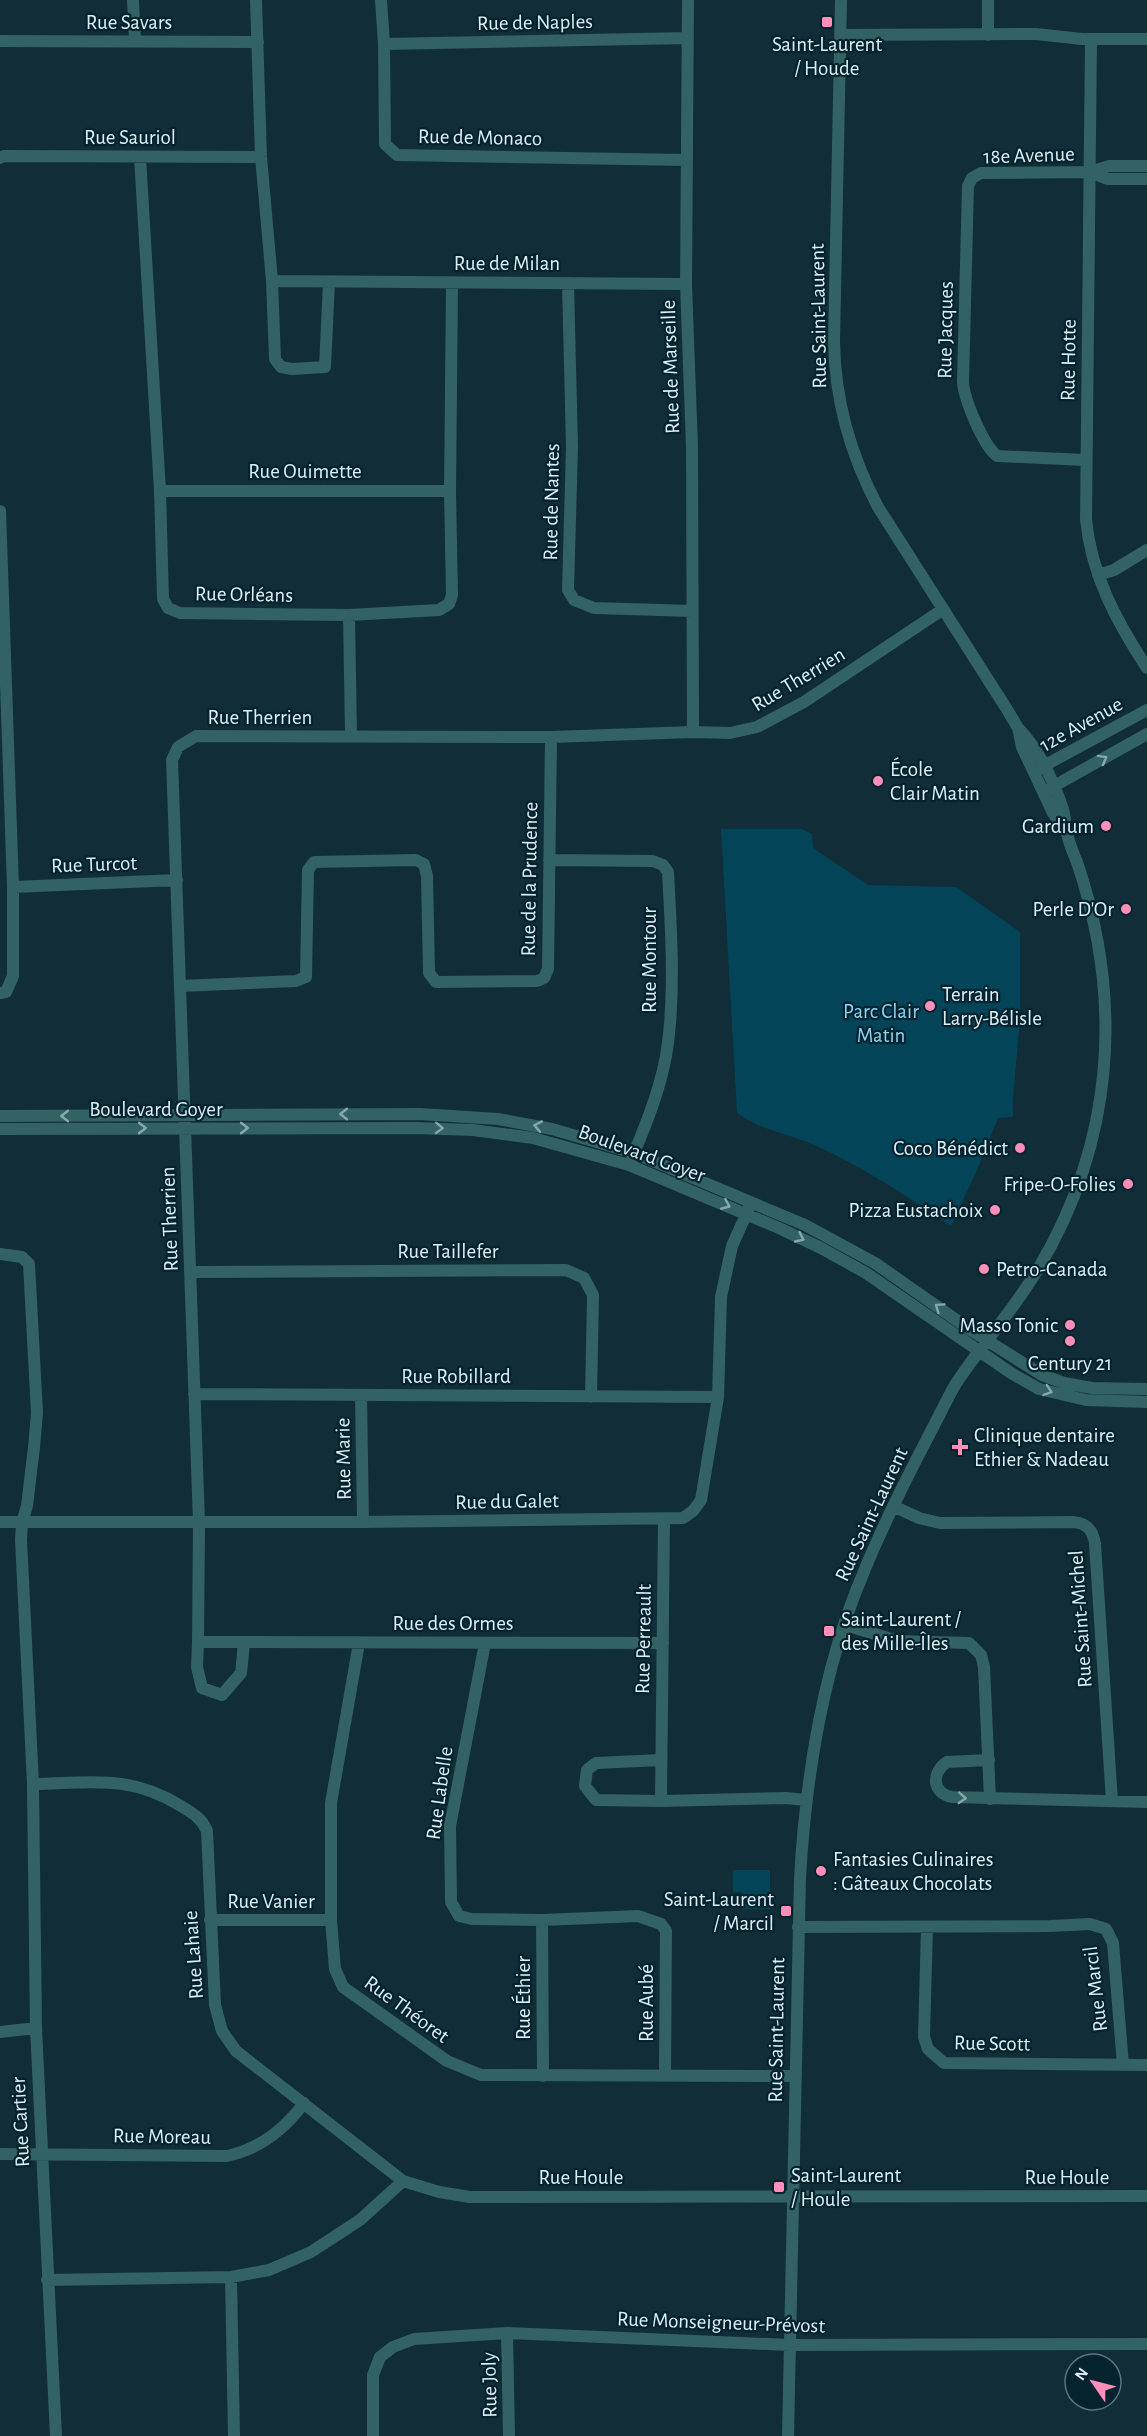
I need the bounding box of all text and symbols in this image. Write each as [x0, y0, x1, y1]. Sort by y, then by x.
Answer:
street label: Rue de Naples [477, 11, 593, 34]
street label: Rue Savars [86, 12, 172, 33]
marker: Saint-Laurent / Houde [820, 15, 834, 29]
place label: Saint-Laurent / Houde [772, 34, 882, 79]
street label: Rue de Monaco [418, 126, 542, 149]
street label: Rue Sauriol [84, 127, 176, 148]
street label: 18e Avenue [983, 143, 1075, 168]
street label: Rue Saint-Laurent [807, 243, 830, 389]
street label: Rue de Milan [454, 253, 560, 274]
street label: Rue Jacques [934, 281, 957, 379]
street label: Rue de Marseille [658, 299, 683, 434]
street label: Rue Hotte [1057, 319, 1080, 401]
street label: Rue de Nantes [540, 443, 563, 561]
street label: Rue Ouimette [248, 461, 362, 482]
street label: Rue Orléans [195, 583, 293, 606]
street label: Rue Therrien [748, 643, 849, 715]
street label: 12e Avenue [1036, 693, 1126, 756]
street label: Rue Therrien [208, 707, 312, 728]
one-way arrow [1097, 755, 1108, 766]
place label: École Clair Matin [890, 757, 980, 804]
marker: École Clair Matin [871, 774, 885, 788]
street label: Rue de la Prudence [518, 801, 541, 957]
place label: Gardium [1022, 816, 1094, 837]
marker: Gardium [1099, 819, 1113, 833]
street label: Rue Turcot [51, 852, 138, 876]
place label: Perle D'Or [1033, 899, 1114, 920]
marker: Perle D'Or [1119, 902, 1133, 916]
street label: Rue Montour [639, 907, 660, 1013]
place label: Terrain Larry-Bélisle [942, 984, 1042, 1029]
marker: Terrain Larry-Bélisle [923, 999, 937, 1013]
park label: Parc Clair Matin [843, 1001, 919, 1046]
street label: Boulevard Goyer [89, 1099, 223, 1120]
one-way arrow [339, 1108, 348, 1120]
one-way arrow [60, 1110, 69, 1122]
one-way arrow [533, 1120, 543, 1133]
street label: Boulevard Goyer [576, 1121, 708, 1186]
one-way arrow [138, 1122, 147, 1134]
one-way arrow [239, 1122, 248, 1134]
one-way arrow [434, 1122, 443, 1135]
place label: Coco Bénédict [893, 1138, 1008, 1159]
marker: Coco Bénédict [1013, 1141, 1027, 1155]
street label: Rue Therrien [157, 1166, 182, 1272]
place label: Fripe-O-Folies [1003, 1174, 1116, 1195]
marker: Fripe-O-Folies [1121, 1177, 1135, 1191]
one-way arrow [720, 1198, 731, 1210]
place label: Pizza Eustachoix [848, 1200, 983, 1221]
marker: Pizza Eustachoix [988, 1203, 1002, 1217]
one-way arrow [793, 1230, 804, 1242]
street label: Rue Taillefer [397, 1241, 499, 1262]
place label: Petro-Canada [996, 1259, 1108, 1280]
marker: Petro-Canada [977, 1262, 991, 1276]
one-way arrow [935, 1303, 946, 1314]
place label: Masso Tonic [960, 1315, 1058, 1336]
marker: Masso Tonic [1063, 1318, 1077, 1332]
marker: Century 21 [1063, 1334, 1077, 1348]
place label: Century 21 [1028, 1353, 1112, 1374]
street label: Rue Robillard [401, 1366, 511, 1387]
one-way arrow [1042, 1384, 1052, 1397]
street label: Rue Marie [332, 1418, 355, 1500]
place label: Clinique dentaire Ethier & Nadeau [974, 1425, 1115, 1470]
marker: Clinique dentaire Ethier & Nadeau [951, 1438, 969, 1456]
street label: Rue Saint-Laurent [831, 1444, 912, 1585]
street label: Rue du Galet [455, 1490, 559, 1513]
street label: Rue Saint-Michel [1065, 1549, 1096, 1688]
street label: Rue Perreault [632, 1583, 655, 1694]
place label: Saint-Laurent / des Mille-Îles [841, 1609, 962, 1654]
street label: Rue des Ormes [392, 1613, 514, 1634]
marker: Saint-Laurent / des Mille-Îles [822, 1624, 836, 1638]
street label: Rue Labelle [423, 1745, 456, 1841]
one-way arrow [957, 1791, 966, 1804]
place label: Fantasies Culinaires : Gâteaux Chocolats [833, 1849, 993, 1894]
marker: Fantasies Culinaires : Gâteaux Chocolats [814, 1864, 828, 1878]
place label: Saint-Laurent / Marcil [664, 1889, 774, 1934]
street label: Rue Vanier [227, 1891, 315, 1912]
marker: Saint-Laurent / Marcil [779, 1904, 793, 1918]
street label: Rue Lahaie [180, 1910, 207, 2000]
street label: Rue Marcil [1080, 1945, 1111, 2033]
street label: Rue Éthier [511, 1956, 534, 2040]
street label: Rue Saint-Laurent [765, 1957, 788, 2103]
street label: Rue Aubé [636, 1964, 657, 2042]
street label: Rue Théoret [360, 1972, 453, 2047]
street label: Rue Scott [954, 2032, 1031, 2055]
street label: Rue Cartier [8, 2076, 33, 2168]
street label: Rue Moreau [113, 2125, 212, 2148]
place label: Saint-Laurent / Houle [791, 2165, 902, 2210]
street label: Rue Houle [539, 2167, 623, 2188]
street label: Rue Houle [1025, 2167, 1109, 2188]
marker: Saint-Laurent / Houle [772, 2180, 786, 2194]
street label: Rue Monseigneur-Prévost [617, 2308, 826, 2337]
street label: Rue Joly [478, 2352, 501, 2418]
north arrow [1063, 2352, 1123, 2412]
text: N [1072, 2365, 1091, 2383]

